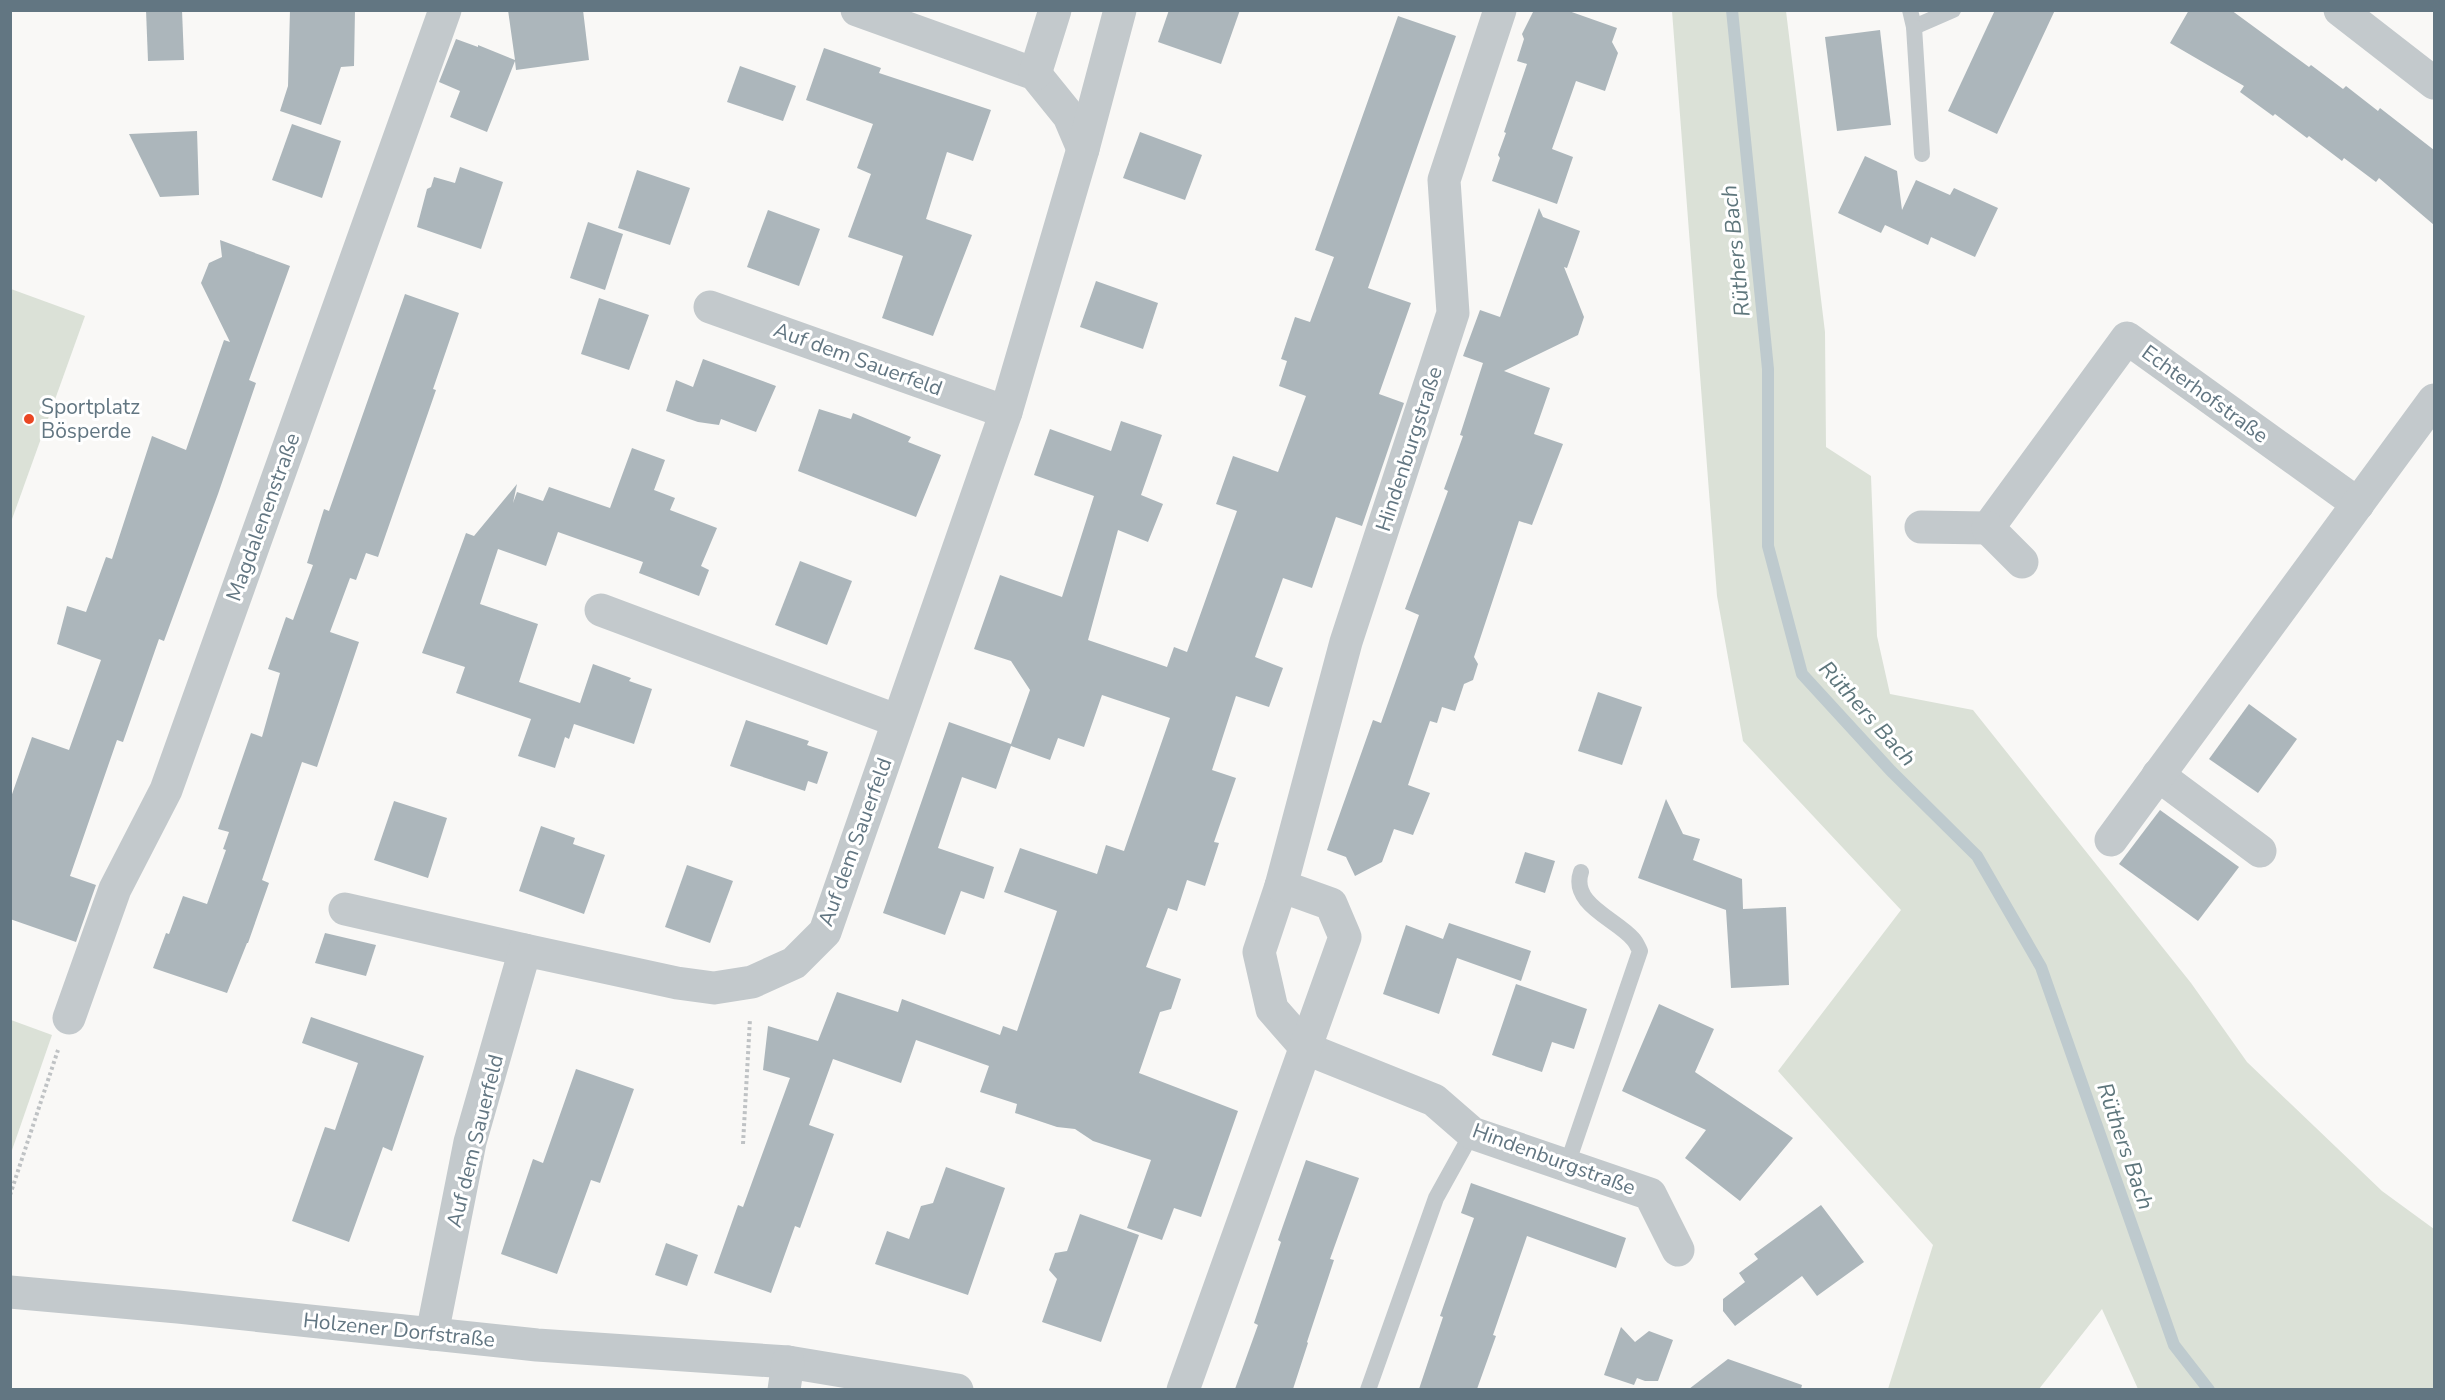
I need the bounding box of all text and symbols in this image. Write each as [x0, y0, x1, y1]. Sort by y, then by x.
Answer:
water label: Rüthers Bach [1714, 184, 1758, 318]
street label: Auf dem Sauerfeld [770, 315, 946, 403]
street label: Echterhofstraße [2136, 339, 2274, 449]
street label: Hindenburgstraße [1369, 363, 1449, 535]
place label: Sportplatz Bösperde [41, 393, 140, 445]
marker: Sportplatz Bösperde [22, 412, 36, 426]
street label: Magdalenenstraße [220, 429, 306, 605]
water label: Rüthers Bach [1812, 655, 1923, 773]
street label: Auf dem Sauerfeld [811, 754, 899, 930]
street label: Auf dem Sauerfeld [440, 1051, 510, 1231]
water label: Rüthers Bach [2089, 1079, 2161, 1214]
street label: Hindenburgstraße [1468, 1116, 1640, 1202]
street label: Holzener Dorfstraße [302, 1306, 496, 1354]

